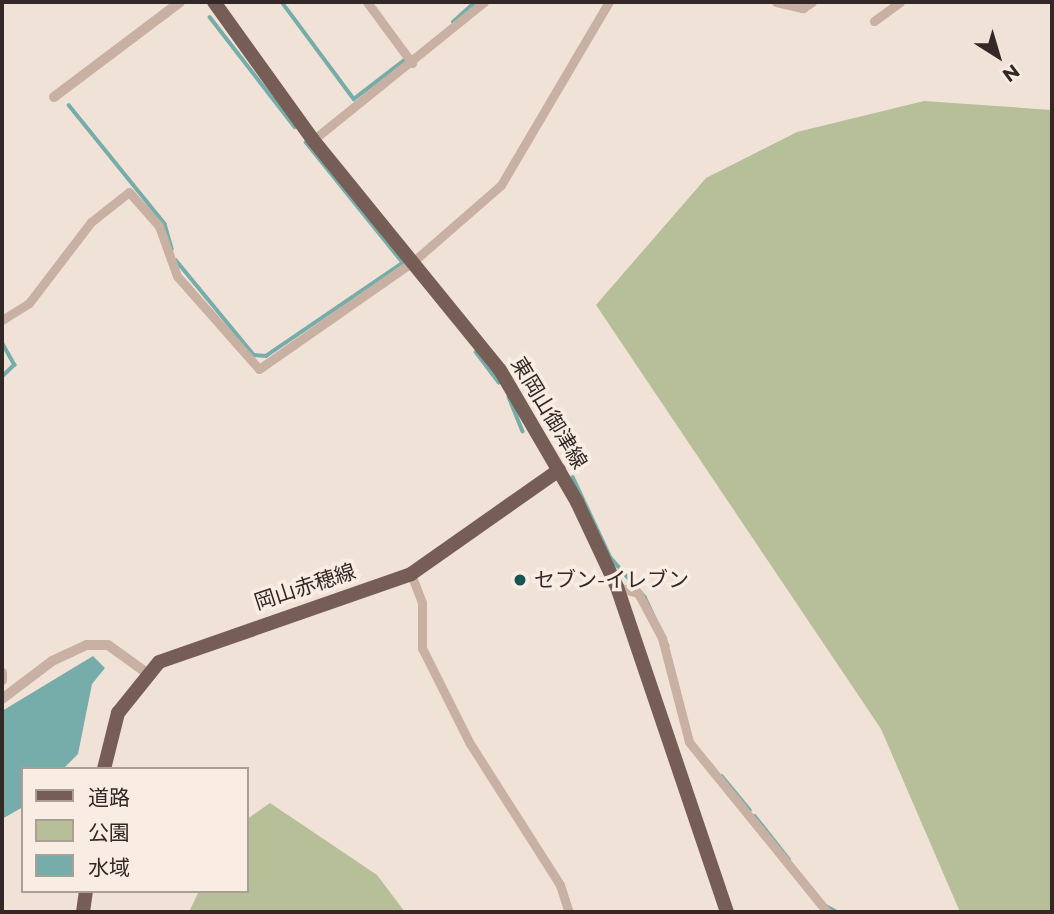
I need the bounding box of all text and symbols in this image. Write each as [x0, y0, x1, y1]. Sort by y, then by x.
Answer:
north arrow [963, 21, 1033, 91]
text: N [998, 59, 1024, 87]
street label: 東岡山御津線 [506, 353, 592, 473]
street label: 岡山赤穂線 [251, 559, 359, 615]
place label: セブン-イレブン [534, 567, 689, 593]
marker: セブン-イレブン [512, 572, 528, 588]
legend [21, 767, 248, 893]
text: 道路 [88, 785, 130, 810]
text: 公園 [88, 820, 130, 845]
text: 水域 [88, 855, 130, 880]

